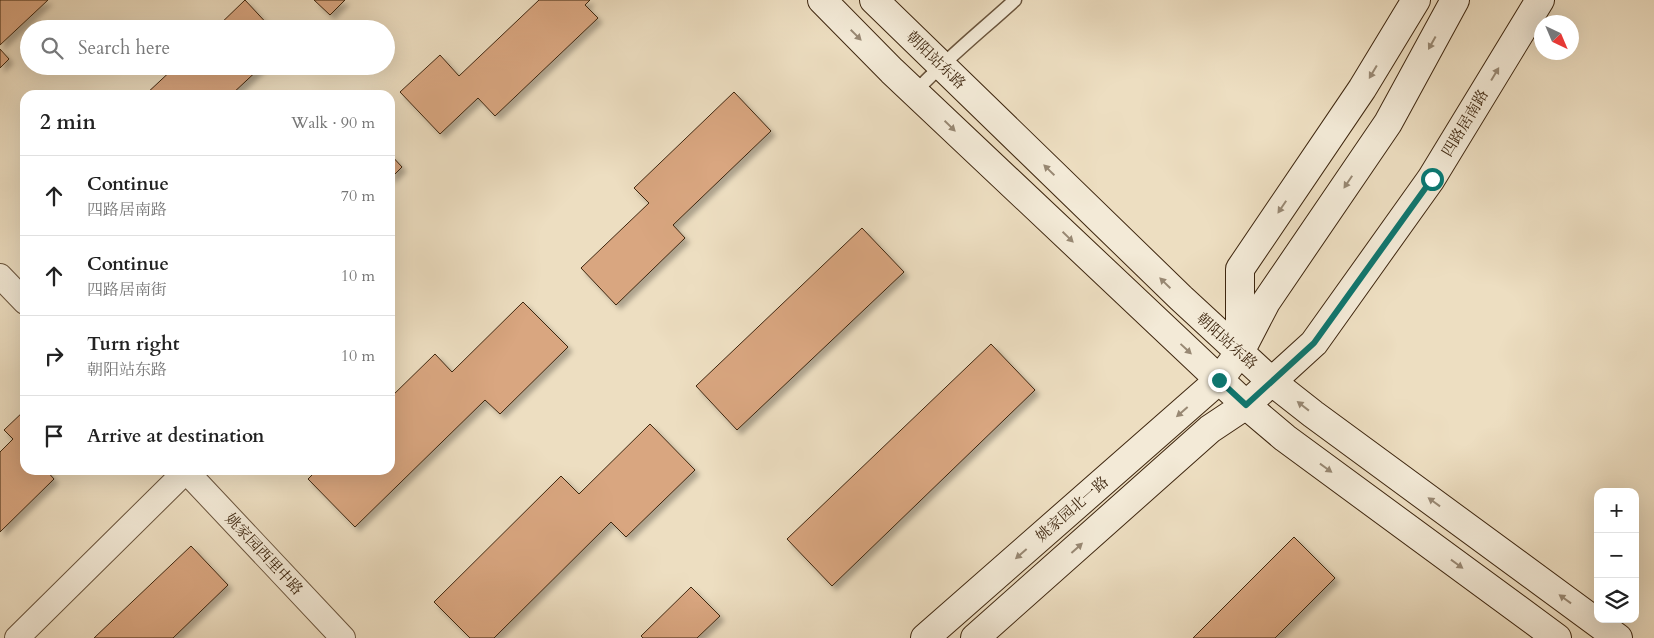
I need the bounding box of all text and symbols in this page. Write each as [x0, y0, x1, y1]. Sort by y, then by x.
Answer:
north arrow [1534, 15, 1579, 60]
search box [20, 20, 395, 75]
street label: 朝阳站东路 [902, 27, 970, 93]
one-way arrow [850, 28, 862, 40]
icon: search [38, 34, 66, 62]
text: Search here [78, 35, 170, 61]
one-way arrow [1428, 36, 1436, 50]
one-way arrow [1368, 65, 1377, 78]
one-way arrow [1490, 68, 1499, 81]
street label: 四路居南路 [1437, 86, 1493, 160]
text: 2 min [40, 108, 96, 137]
text: Walk · 90 m [291, 112, 375, 134]
one-way arrow [944, 120, 956, 132]
one-way arrow [1043, 164, 1055, 176]
route start [1421, 168, 1444, 191]
text: Continue [87, 171, 169, 197]
one-way arrow [1343, 175, 1353, 189]
icon: ahead [40, 182, 68, 210]
text: 70 m [341, 185, 375, 207]
text: 四路居南路 [87, 199, 167, 221]
one-way arrow [1278, 200, 1287, 214]
one-way arrow [1061, 231, 1073, 243]
text: Continue [87, 251, 169, 277]
icon: ahead [40, 262, 68, 290]
text: 10 m [341, 265, 375, 287]
one-way arrow [1160, 278, 1172, 290]
text: 四路居南街 [87, 279, 167, 301]
street label: 朝阳站东路 [1192, 308, 1262, 374]
text: Turn right [87, 331, 179, 357]
icon: right [40, 342, 68, 370]
one-way arrow [1180, 343, 1192, 355]
text: 10 m [341, 345, 375, 367]
text: 朝阳站东路 [87, 359, 167, 381]
route end [1208, 369, 1231, 392]
one-way arrow [1297, 401, 1310, 412]
one-way arrow [1176, 407, 1189, 418]
icon: arrive [40, 422, 68, 450]
text: Arrive at destination [87, 423, 264, 449]
one-way arrow [1319, 463, 1333, 473]
street label: 姚家园北一路 [1031, 472, 1113, 546]
map controls [1594, 488, 1639, 623]
button: + [1594, 488, 1639, 533]
one-way arrow [1428, 497, 1441, 508]
street label: 姚家园西里中路 [221, 509, 307, 599]
button: − [1594, 533, 1639, 578]
one-way arrow [1070, 542, 1083, 553]
one-way arrow [1015, 548, 1027, 560]
one-way arrow [1450, 559, 1464, 569]
button: layers [1594, 578, 1639, 623]
one-way arrow [1558, 594, 1572, 604]

